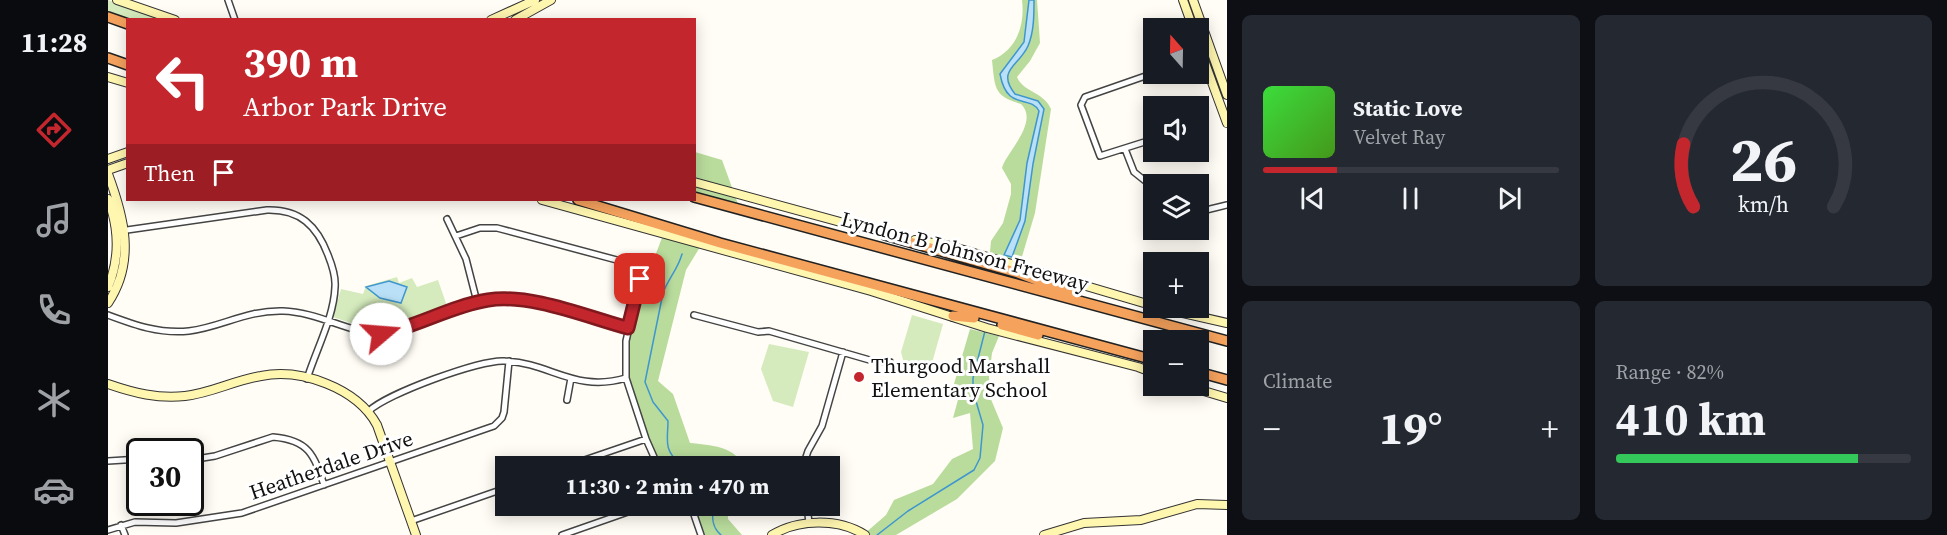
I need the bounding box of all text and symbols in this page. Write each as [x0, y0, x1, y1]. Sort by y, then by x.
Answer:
north arrow [1143, 18, 1209, 84]
map controls [1143, 18, 1209, 396]
text: 11:28 [21, 24, 87, 61]
text: 390 m [243, 33, 358, 91]
icon: left [144, 42, 222, 120]
text: Arbor Park Drive [243, 88, 447, 125]
text: Static Love [1353, 93, 1463, 123]
button: sound [1143, 96, 1209, 162]
icon: directions [33, 109, 75, 151]
text: 26 [1729, 117, 1797, 203]
text: Velvet Ray [1353, 123, 1445, 151]
icon: arrive [207, 156, 240, 189]
text: Then [144, 158, 195, 188]
button: layers [1143, 174, 1209, 240]
icon: previous [1296, 182, 1329, 215]
icon: pause [1394, 182, 1427, 215]
icon: next [1493, 182, 1526, 215]
text: km/h [1738, 191, 1789, 220]
icon: music [33, 199, 75, 241]
street label: Lyndon B Johnson Freeway [838, 204, 1092, 298]
button: + [1143, 252, 1209, 318]
pin [614, 253, 665, 304]
icon: arrive [623, 262, 656, 295]
icon: phone [33, 289, 75, 331]
position arrow [349, 302, 413, 366]
button: − [1143, 330, 1209, 396]
place label: Thurgood Marshall Elementary School [871, 351, 1050, 404]
text: Range · 82% [1616, 358, 1724, 386]
text: Climate [1263, 367, 1332, 395]
marker: Thurgood Marshall Elementary School [852, 370, 866, 384]
icon: climate [33, 379, 75, 421]
text: 410 km [1616, 388, 1766, 450]
text: 19° [1379, 397, 1443, 459]
text: − [1263, 406, 1281, 451]
text: + [1541, 406, 1558, 451]
street label: Heatherdale Drive [245, 423, 417, 507]
speed limit sign: 30 [126, 438, 204, 516]
icon: car [33, 469, 75, 511]
text: 11:30 · 2 min · 470 m [566, 471, 769, 501]

